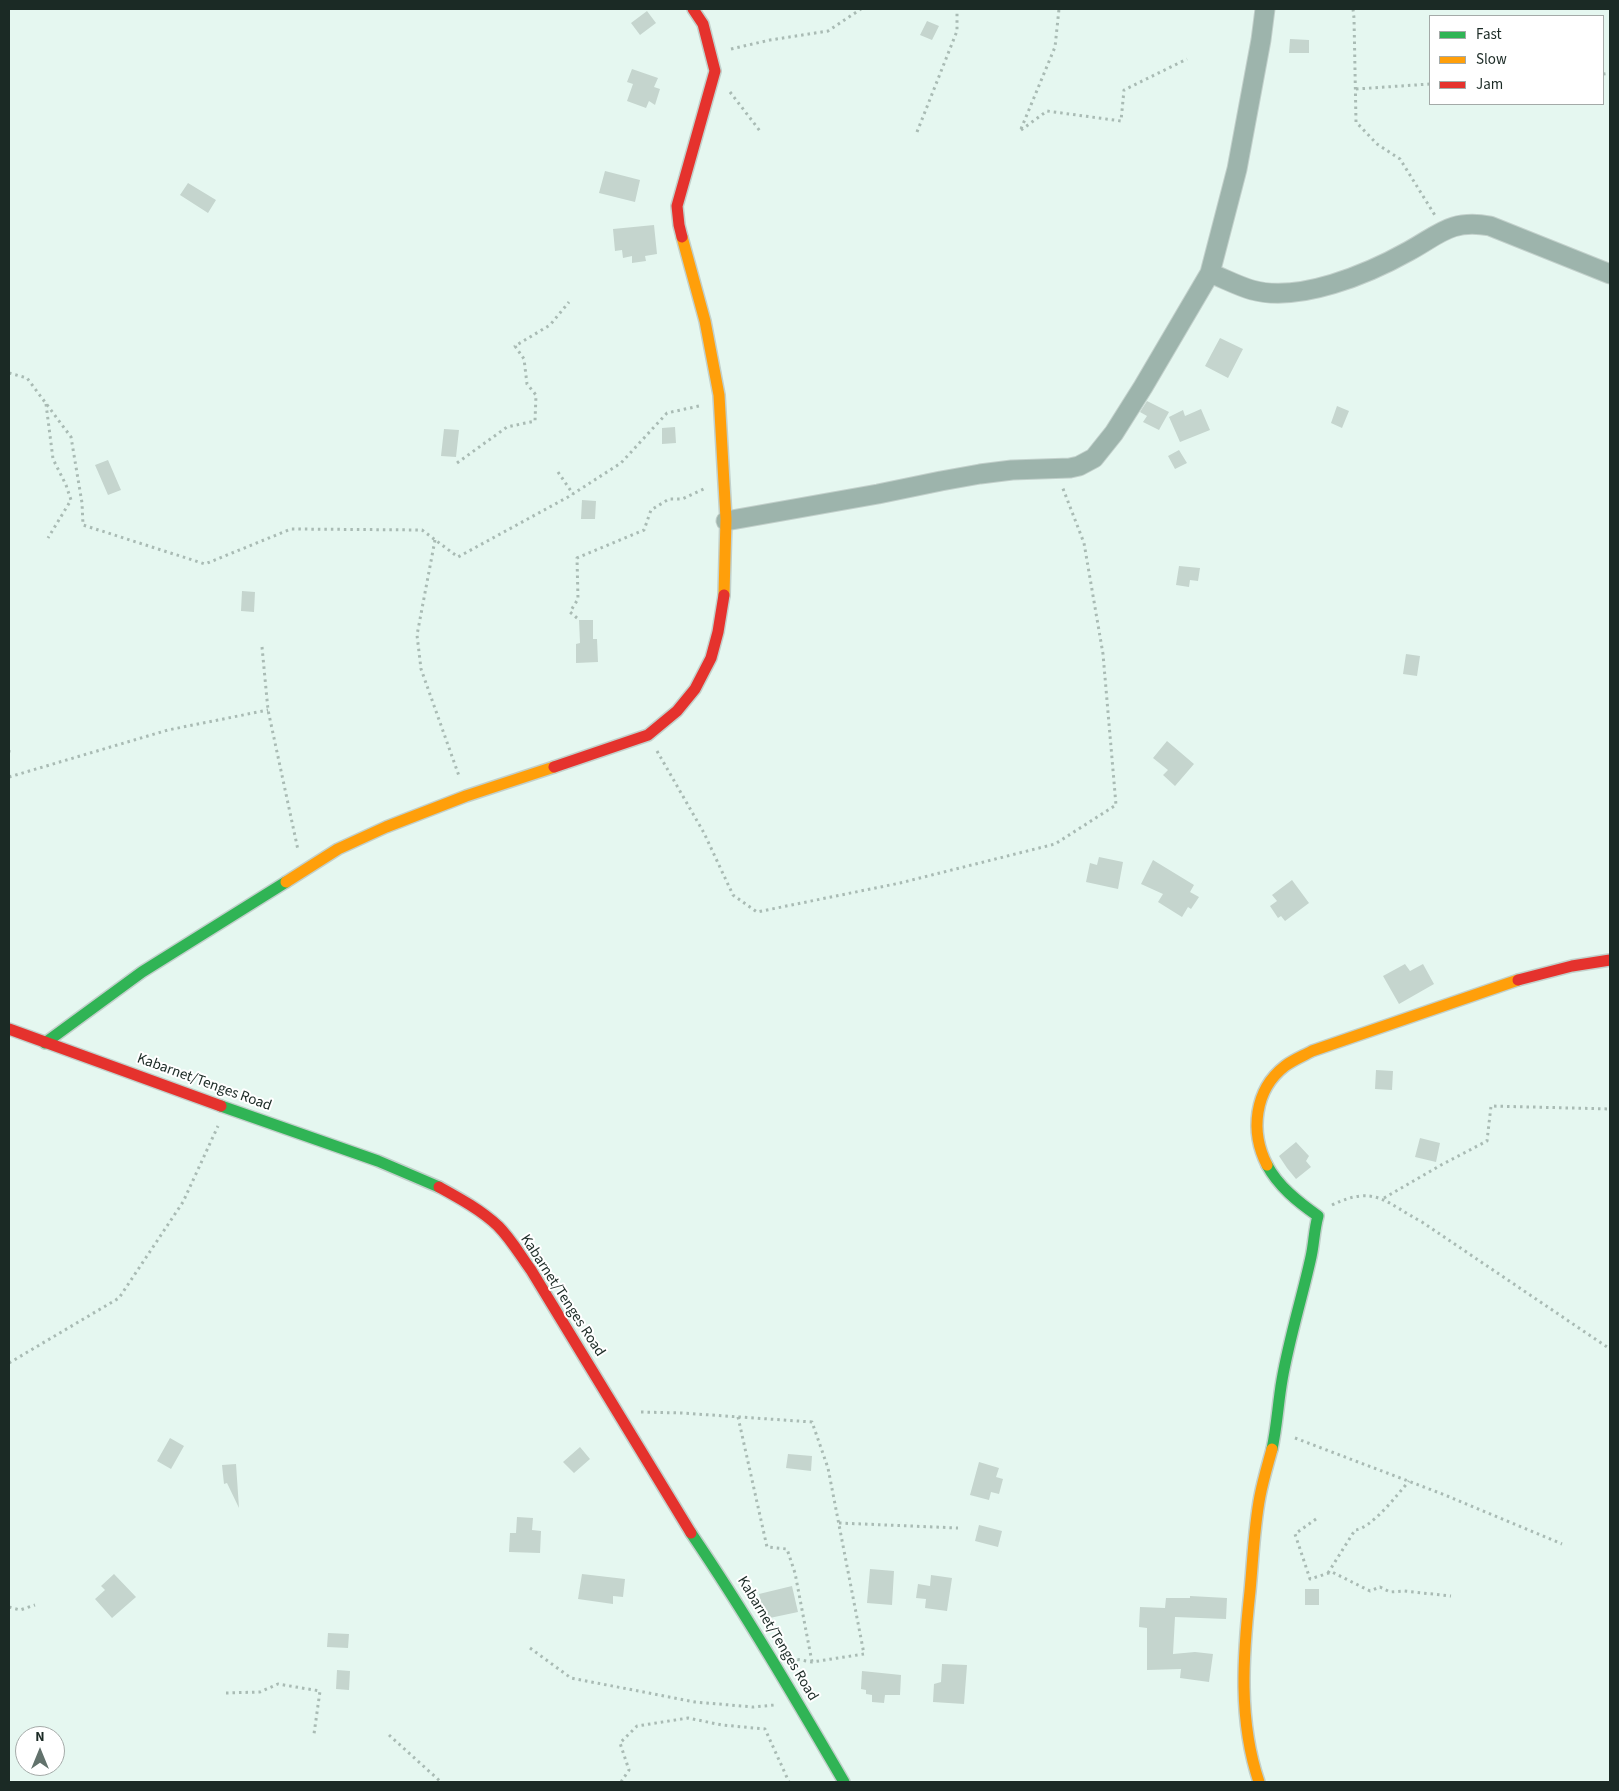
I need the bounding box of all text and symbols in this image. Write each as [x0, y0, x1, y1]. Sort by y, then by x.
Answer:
legend [1429, 15, 1604, 105]
text: Fast [1476, 24, 1502, 45]
text: Slow [1476, 49, 1507, 70]
text: Jam [1476, 74, 1503, 95]
street label: Kabarnet/Tenges Road [134, 1050, 274, 1116]
street label: Kabarnet/Tenges Road [516, 1232, 608, 1360]
street label: Kabarnet/Tenges Road [733, 1573, 821, 1705]
north arrow [15, 1726, 65, 1776]
text: N [35, 1727, 45, 1747]

